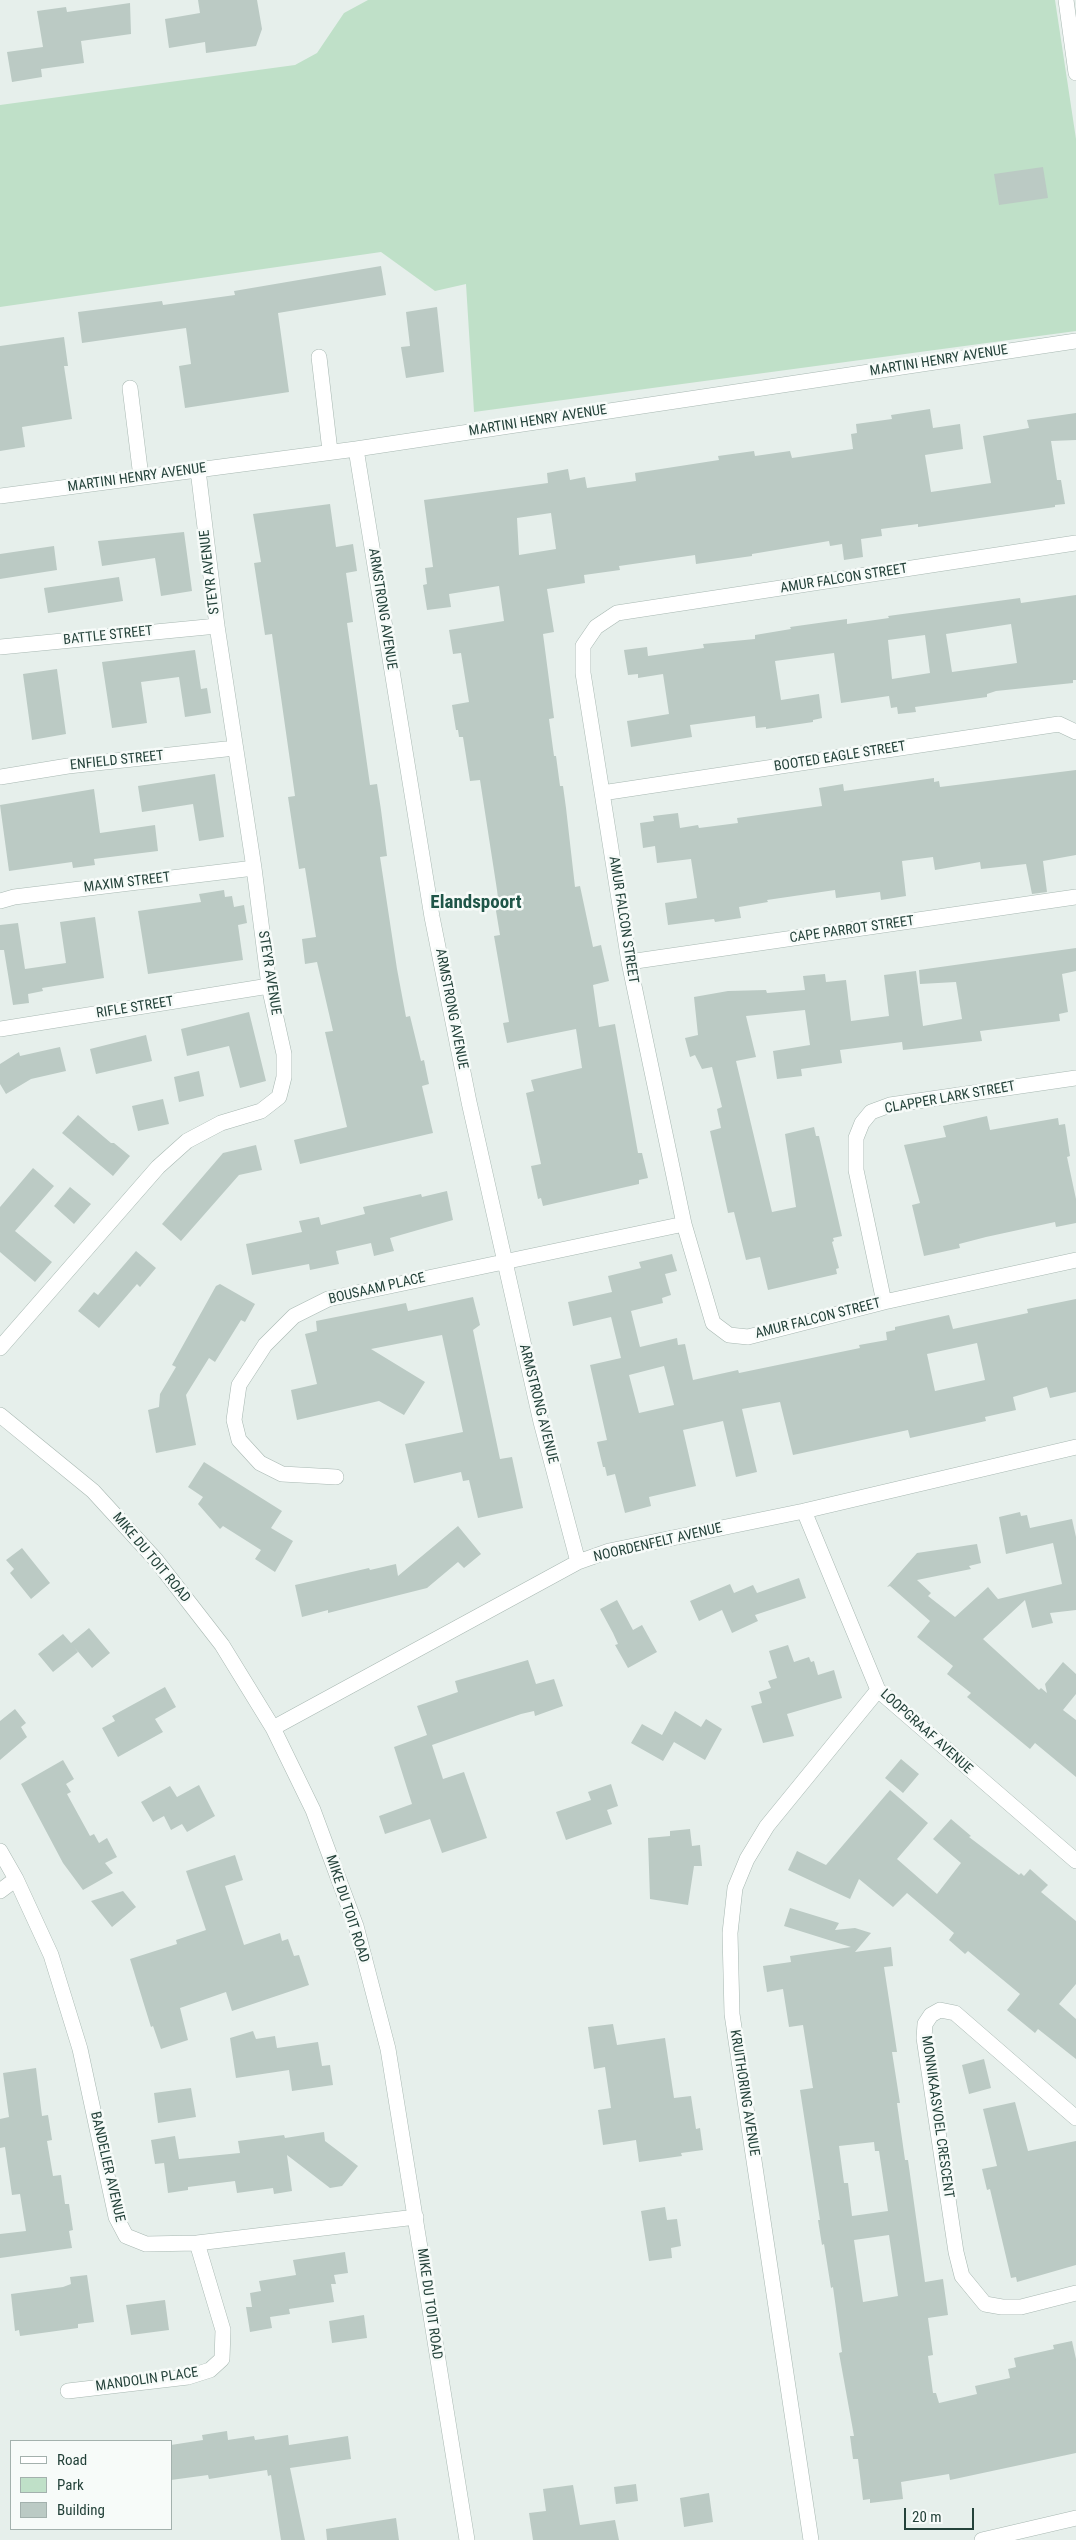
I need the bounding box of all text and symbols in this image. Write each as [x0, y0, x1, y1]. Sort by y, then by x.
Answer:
street label: MARTINI HENRY AVENUE [869, 342, 1009, 380]
street label: MARTINI HENRY AVENUE [468, 402, 608, 440]
street label: MARTINI HENRY AVENUE [67, 460, 207, 496]
street label: STEYR AVENUE [196, 529, 224, 615]
street label: ARMSTRONG AVENUE [364, 547, 400, 671]
street label: AMUR FALCON STREET [779, 561, 909, 597]
street label: BATTLE STREET [63, 623, 153, 649]
street label: BOOTED EAGLE STREET [773, 738, 907, 776]
street label: ENFIELD STREET [69, 748, 165, 774]
street label: AMUR FALCON STREET [605, 855, 641, 985]
street label: MAXIM STREET [83, 869, 171, 897]
district label: Elandspoort [430, 892, 522, 914]
street label: CAPE PARROT STREET [789, 913, 915, 947]
street label: STEYR AVENUE [254, 930, 284, 1016]
street label: ARMSTRONG AVENUE [431, 947, 471, 1071]
street label: RIFLE STREET [95, 994, 175, 1022]
street label: CLAPPER LARK STREET [883, 1078, 1017, 1118]
street label: BOUSAAM PLACE [327, 1270, 427, 1308]
street label: AMUR FALCON STREET [754, 1295, 882, 1343]
street label: ARMSTRONG AVENUE [515, 1343, 561, 1465]
street label: MIKE DU TOIT ROAD [109, 1510, 193, 1606]
street label: NOORDENFELT AVENUE [592, 1520, 724, 1566]
street label: LOOPGRAAF AVENUE [876, 1686, 976, 1778]
street label: MIKE DU TOIT ROAD [322, 1853, 372, 1965]
street label: KRUITHORING AVENUE [726, 2029, 762, 2157]
street label: MONNIKAASVOEL CRESCENT [917, 2035, 957, 2199]
street label: BANDELIER AVENUE [86, 2110, 128, 2224]
street label: MIKE DU TOIT ROAD [413, 2247, 445, 2361]
street label: MANDOLIN PLACE [95, 2364, 199, 2396]
legend [10, 2440, 172, 2530]
text: Road [57, 2451, 87, 2469]
text: Park [57, 2476, 84, 2494]
scale bar [906, 2498, 976, 2530]
text: Building [57, 2501, 105, 2519]
text: 20 m [912, 2508, 942, 2526]

